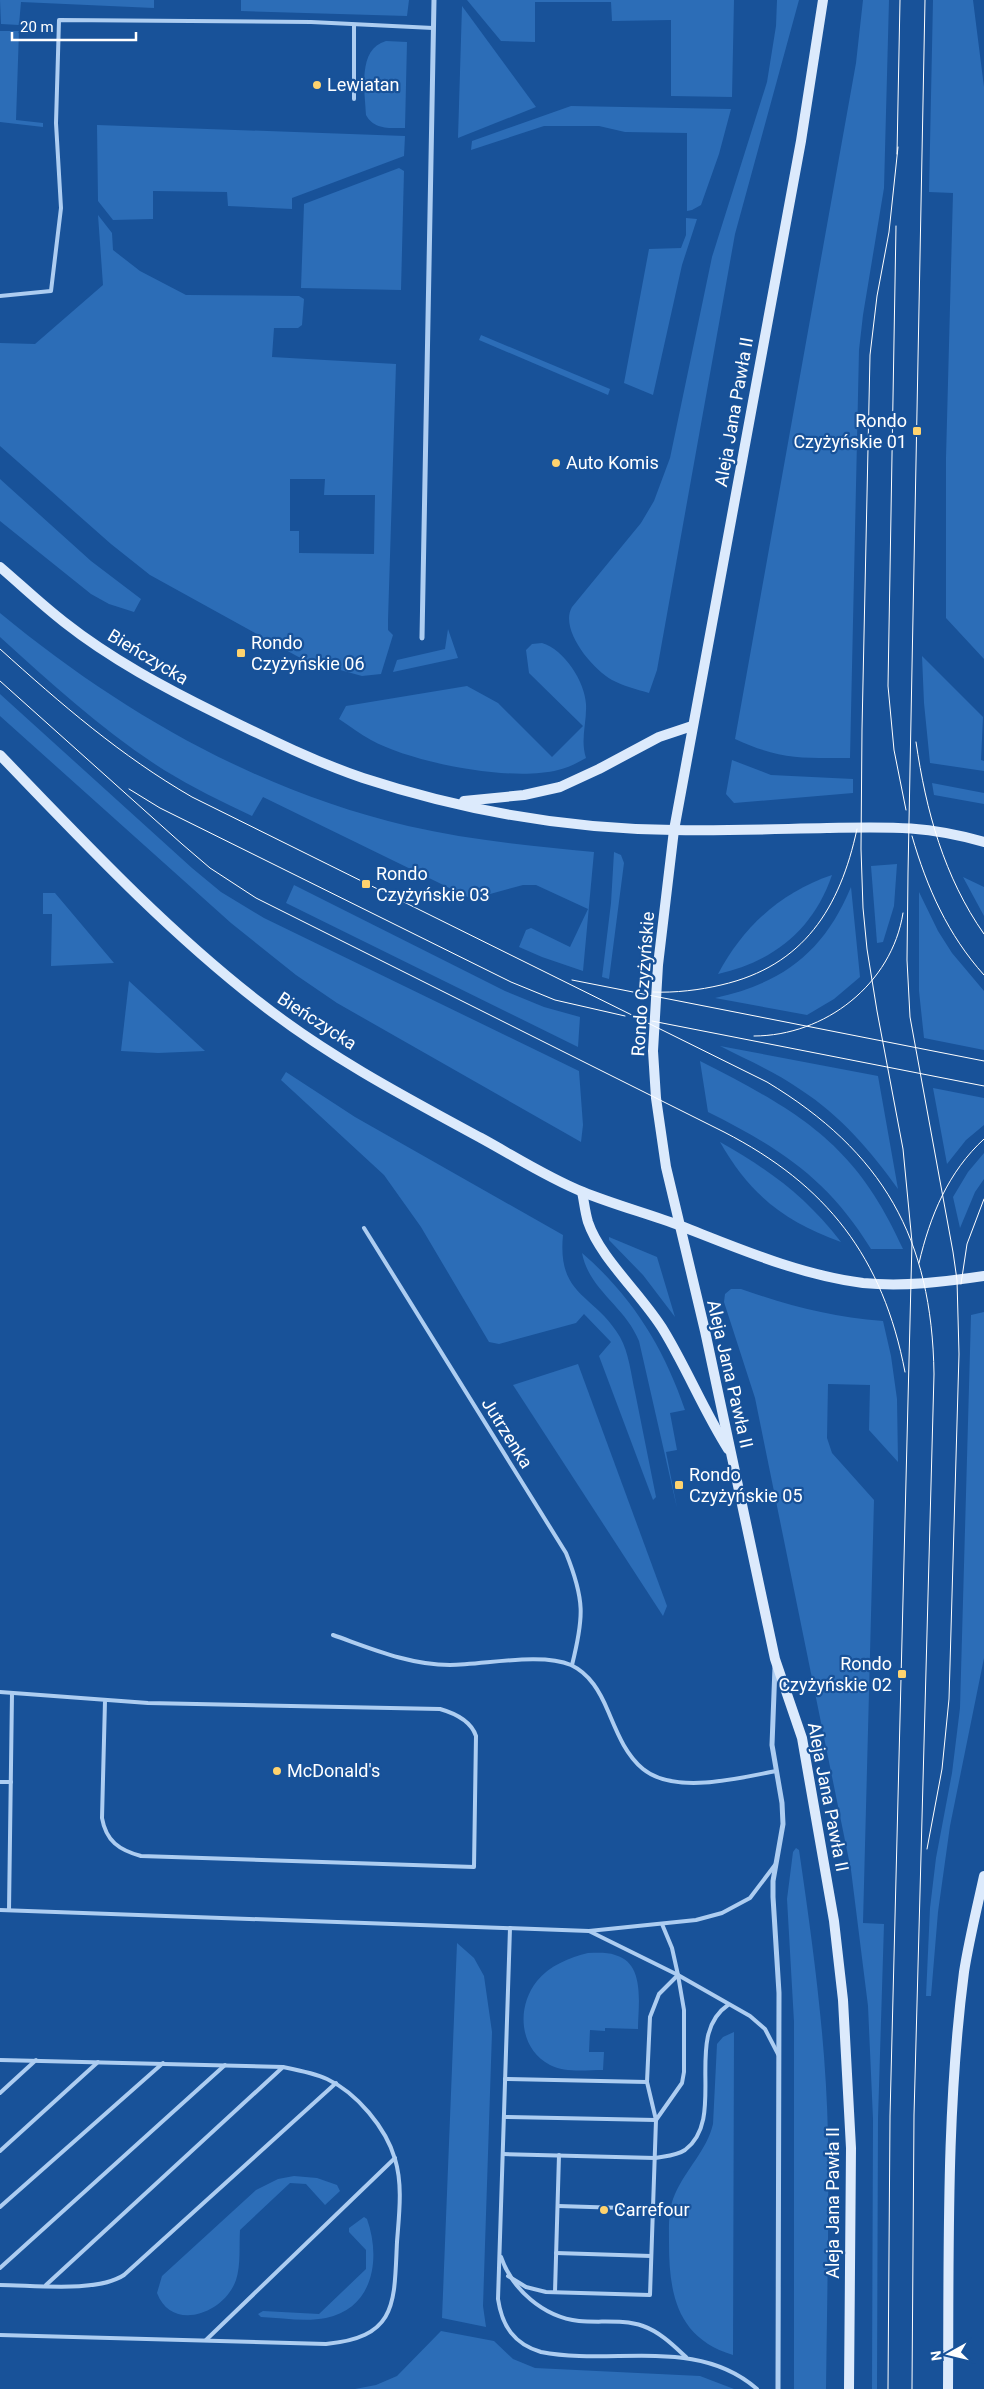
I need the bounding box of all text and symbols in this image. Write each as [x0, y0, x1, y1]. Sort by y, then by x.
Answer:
scale bar [12, 10, 136, 42]
text: 20 m [20, 18, 54, 36]
place label: Lewiatan [327, 74, 400, 95]
marker: Lewiatan [311, 79, 323, 91]
street label: Aleja Jana Pawła II [710, 335, 757, 488]
place label: Rondo Czyżyńskie 01 [793, 410, 907, 452]
marker: Rondo Czyżyńskie 01 [911, 425, 923, 437]
place label: Auto Komis [566, 452, 659, 473]
marker: Auto Komis [550, 457, 562, 469]
street label: Bieńczycka [104, 624, 192, 689]
place label: Rondo Czyżyńskie 06 [251, 632, 365, 674]
marker: Rondo Czyżyńskie 06 [235, 647, 247, 659]
place label: Rondo Czyżyńskie 03 [376, 863, 490, 905]
marker: Rondo Czyżyńskie 03 [360, 878, 372, 890]
street label: Rondo Czyżyńskie [627, 911, 658, 1057]
street label: Bieńczycka [274, 987, 361, 1054]
street label: Aleja Jana Pawła II [703, 1298, 758, 1450]
street label: Jutrzenka [478, 1394, 537, 1472]
place label: Rondo Czyżyńskie 05 [689, 1464, 803, 1506]
marker: Rondo Czyżyńskie 05 [673, 1479, 685, 1491]
place label: Rondo Czyżyńskie 02 [778, 1653, 892, 1695]
marker: Rondo Czyżyńskie 02 [896, 1668, 908, 1680]
street label: Aleja Jana Pawła II [804, 1720, 853, 1873]
place label: McDonald's [287, 1760, 380, 1781]
marker: McDonald's [271, 1765, 283, 1777]
street label: Aleja Jana Pawła II [822, 2127, 843, 2279]
place label: Carrefour [614, 2199, 690, 2220]
marker: Carrefour [598, 2204, 610, 2216]
north arrow [924, 2329, 974, 2379]
text: N [928, 2350, 945, 2362]

